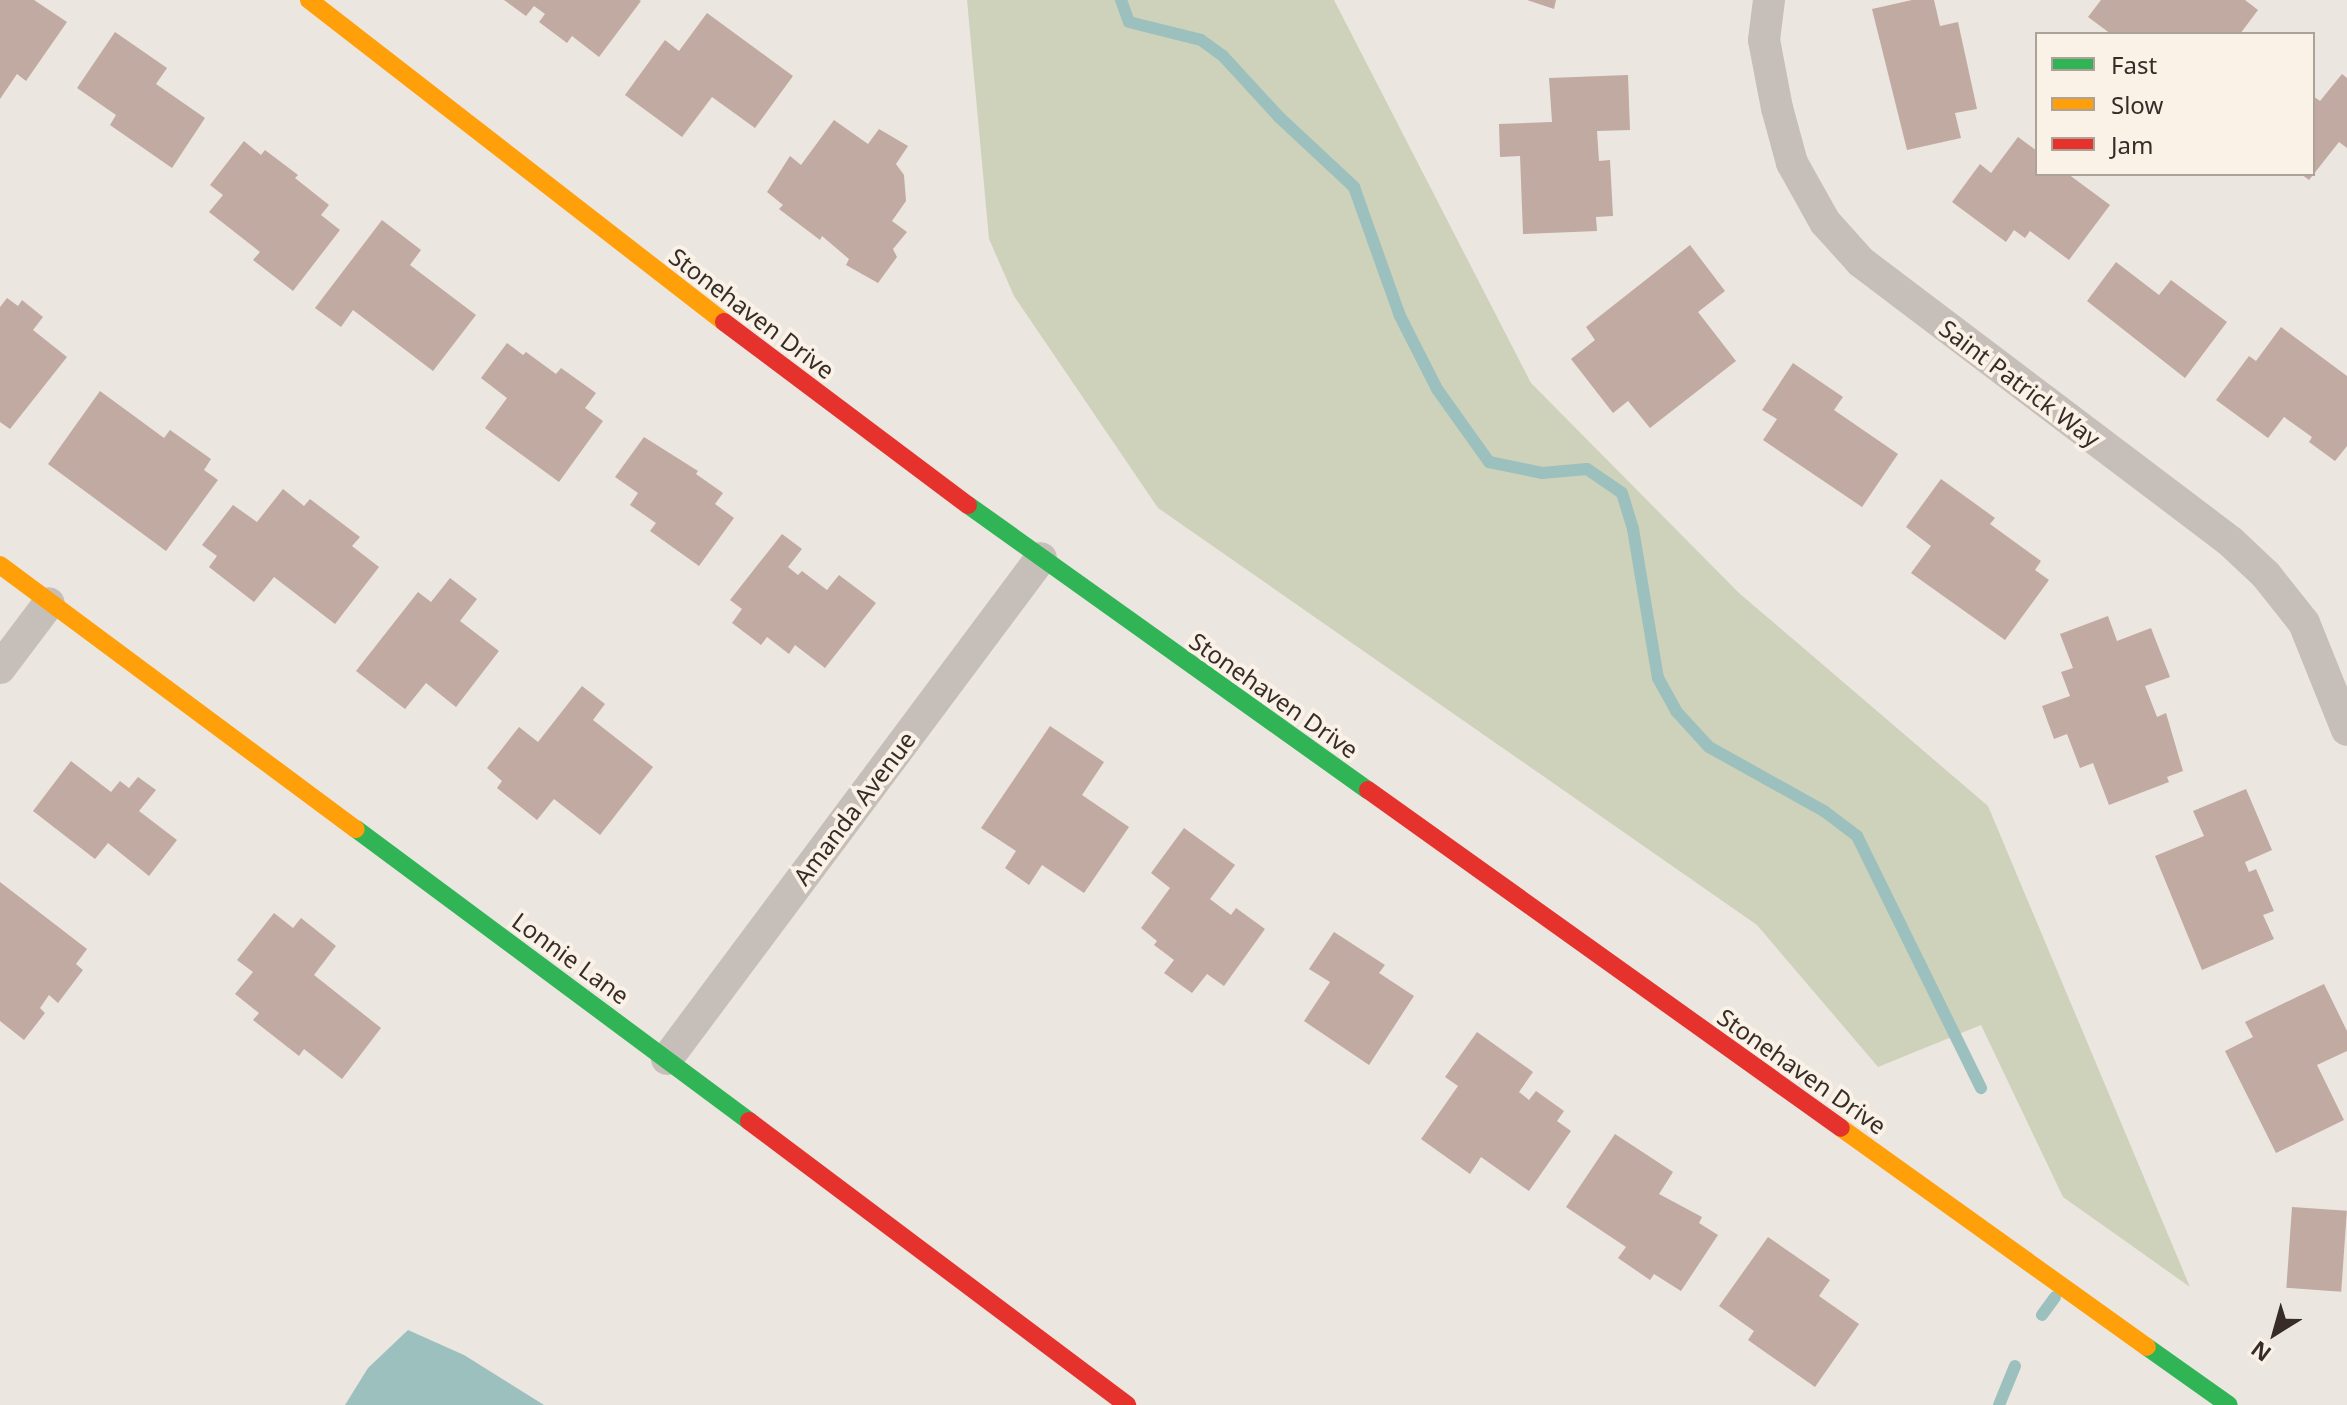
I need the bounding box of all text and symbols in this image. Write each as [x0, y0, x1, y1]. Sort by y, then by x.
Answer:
legend [2035, 32, 2315, 176]
text: Fast [2111, 48, 2157, 81]
text: Slow [2111, 88, 2163, 121]
text: Jam [2111, 128, 2153, 161]
street label: Stonehaven Drive [664, 242, 840, 384]
street label: Saint Patrick Way [1934, 313, 2106, 453]
street label: Stonehaven Drive [1184, 626, 1364, 764]
street label: Amanda Avenue [787, 726, 921, 890]
street label: Lonnie Lane [507, 906, 635, 1010]
street label: Stonehaven Drive [1712, 1002, 1892, 1140]
north arrow [2235, 1293, 2315, 1373]
text: N [2244, 1335, 2277, 1370]

